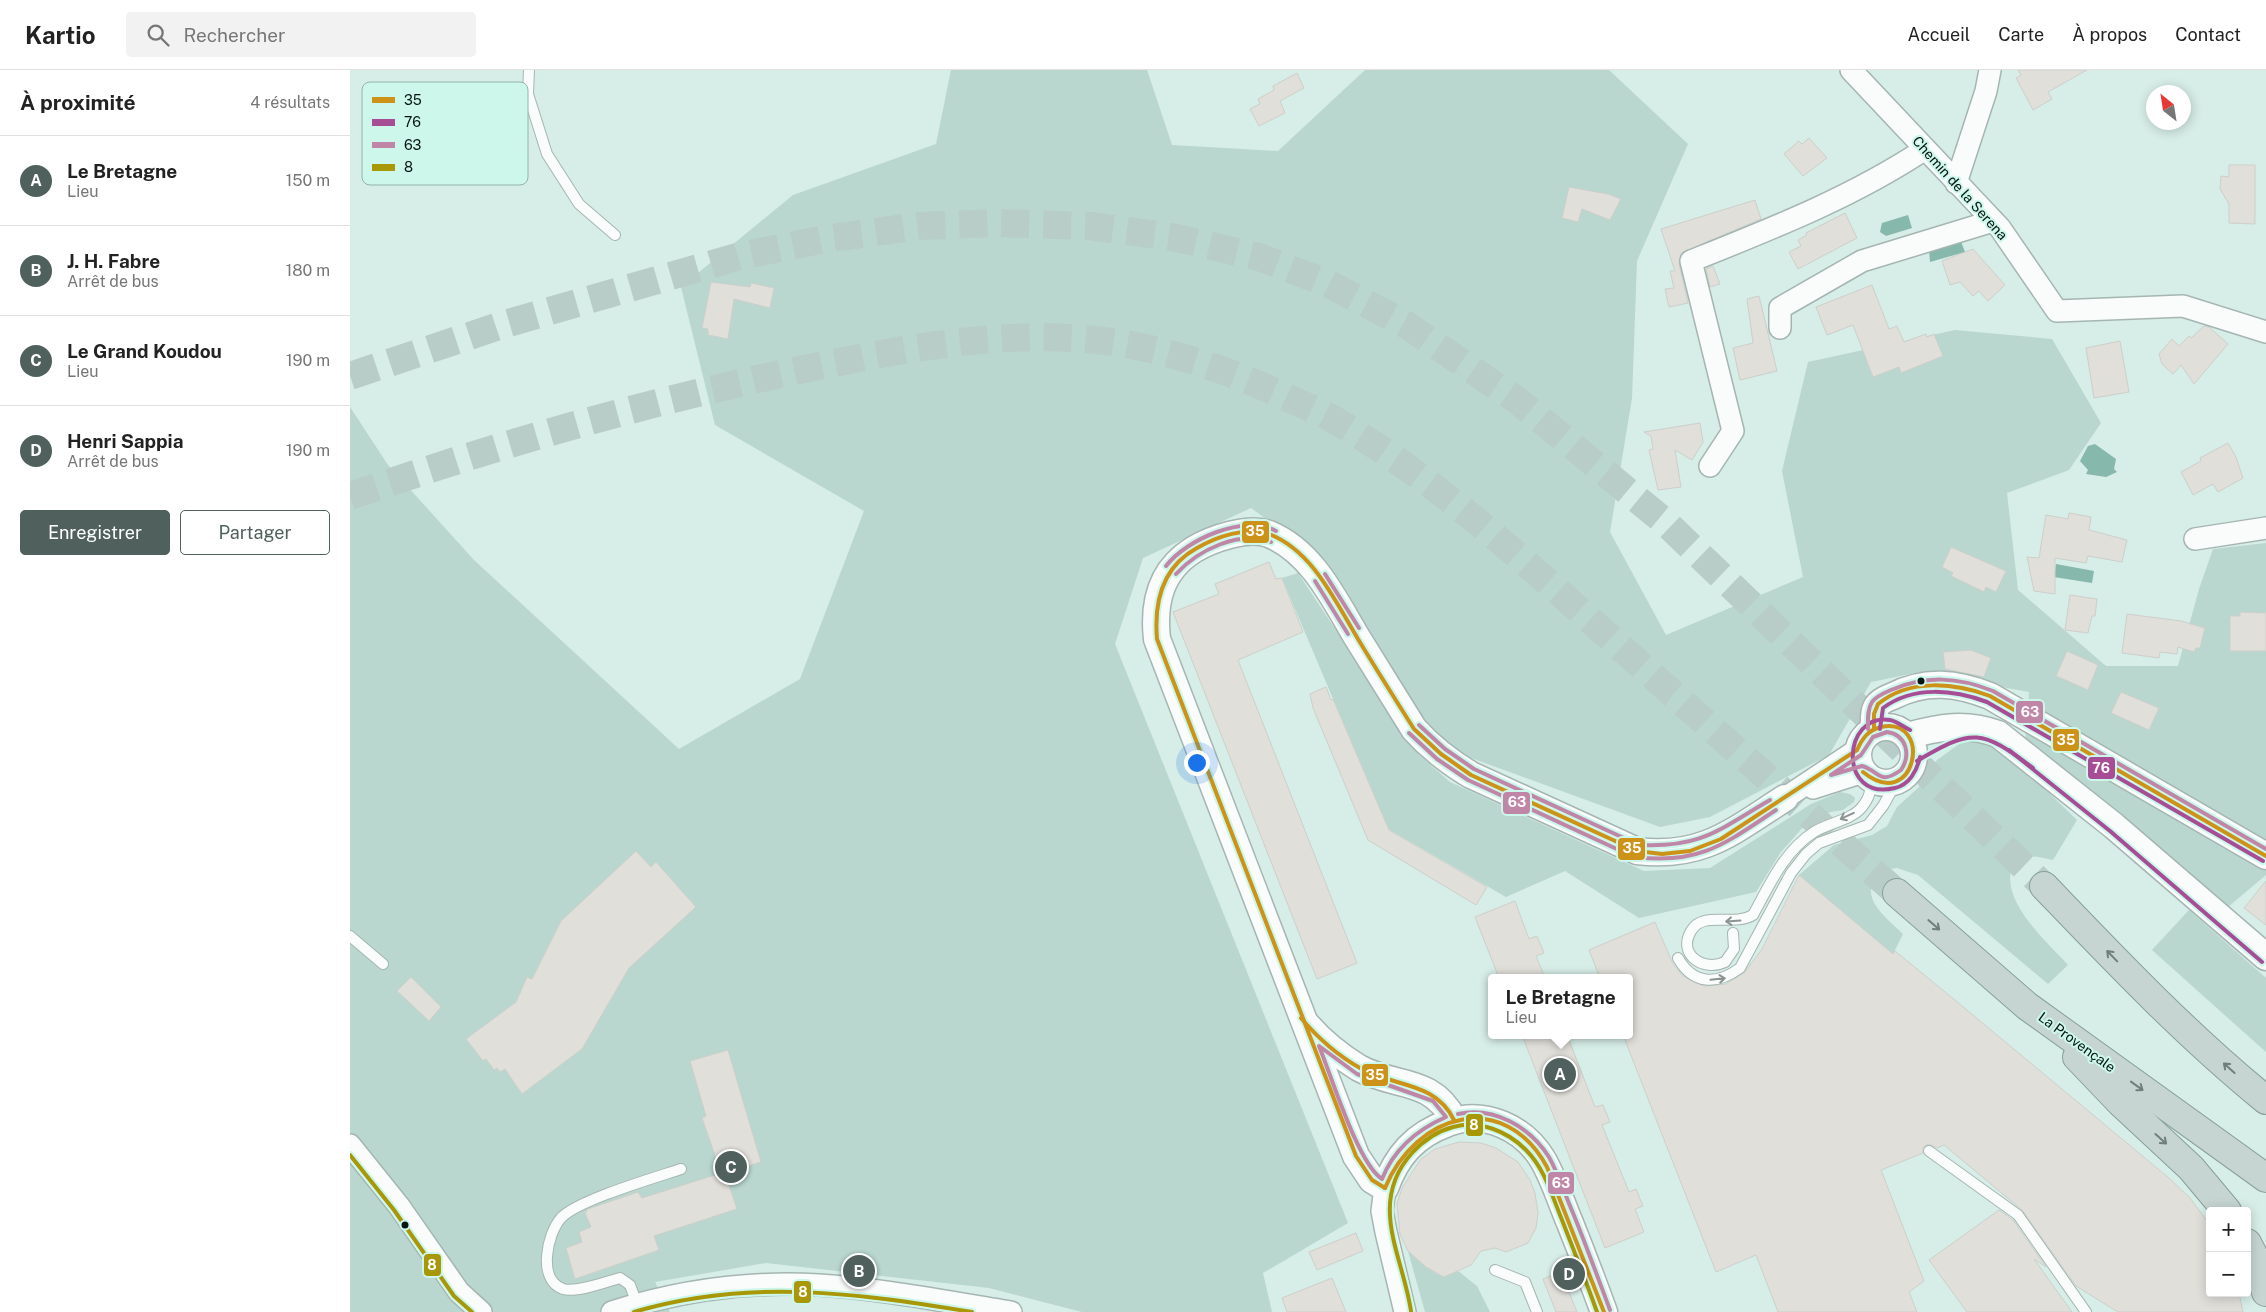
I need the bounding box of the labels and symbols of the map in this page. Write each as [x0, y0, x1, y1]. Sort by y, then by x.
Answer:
legend [362, 82, 528, 185]
north arrow [2146, 85, 2191, 130]
text: 35 [404, 92, 422, 108]
text: 76 [404, 114, 421, 130]
street label: Chemin de la Serena [1909, 133, 2011, 243]
text: 63 [404, 137, 422, 153]
text: 8 [404, 159, 413, 175]
line badge: 35 [1241, 520, 1270, 544]
text: 35 [1246, 523, 1264, 539]
unlabelled marker [1916, 676, 1926, 686]
line badge: 63 [2015, 700, 2044, 724]
text: 63 [2021, 704, 2039, 720]
line badge: 35 [2052, 728, 2080, 752]
text: 35 [2057, 732, 2075, 748]
your location [1184, 750, 1210, 776]
line badge: 76 [2087, 756, 2116, 780]
text: 76 [2092, 760, 2110, 776]
line badge: 63 [1502, 791, 1531, 815]
text: 63 [1508, 794, 1526, 810]
one-way arrow [1840, 812, 1855, 822]
line badge: 35 [1617, 837, 1646, 861]
text: 35 [1623, 840, 1641, 856]
one-way arrow [1725, 916, 1741, 925]
one-way arrow [1928, 919, 1941, 931]
one-way arrow [2106, 950, 2118, 962]
one-way arrow [1709, 974, 1725, 984]
street label: La Provençale [2035, 1009, 2119, 1075]
pin: A [1544, 1055, 1576, 1093]
line badge: 35 [1361, 1063, 1389, 1087]
one-way arrow [2223, 1063, 2236, 1074]
text: 35 [1366, 1067, 1384, 1083]
one-way arrow [2130, 1081, 2144, 1091]
line badge: 8 [1465, 1113, 1484, 1137]
text: 8 [1469, 1117, 1479, 1133]
one-way arrow [2154, 1133, 2167, 1145]
pin: C [715, 1148, 747, 1186]
line badge: 63 [1547, 1171, 1575, 1195]
text: 63 [1552, 1175, 1570, 1191]
unlabelled marker [400, 1220, 410, 1230]
pin: B [843, 1252, 875, 1290]
line badge: 8 [423, 1253, 442, 1277]
pin: D [1553, 1255, 1585, 1293]
text: 8 [427, 1257, 437, 1273]
line badge: 8 [793, 1280, 812, 1304]
text: 8 [798, 1284, 808, 1300]

